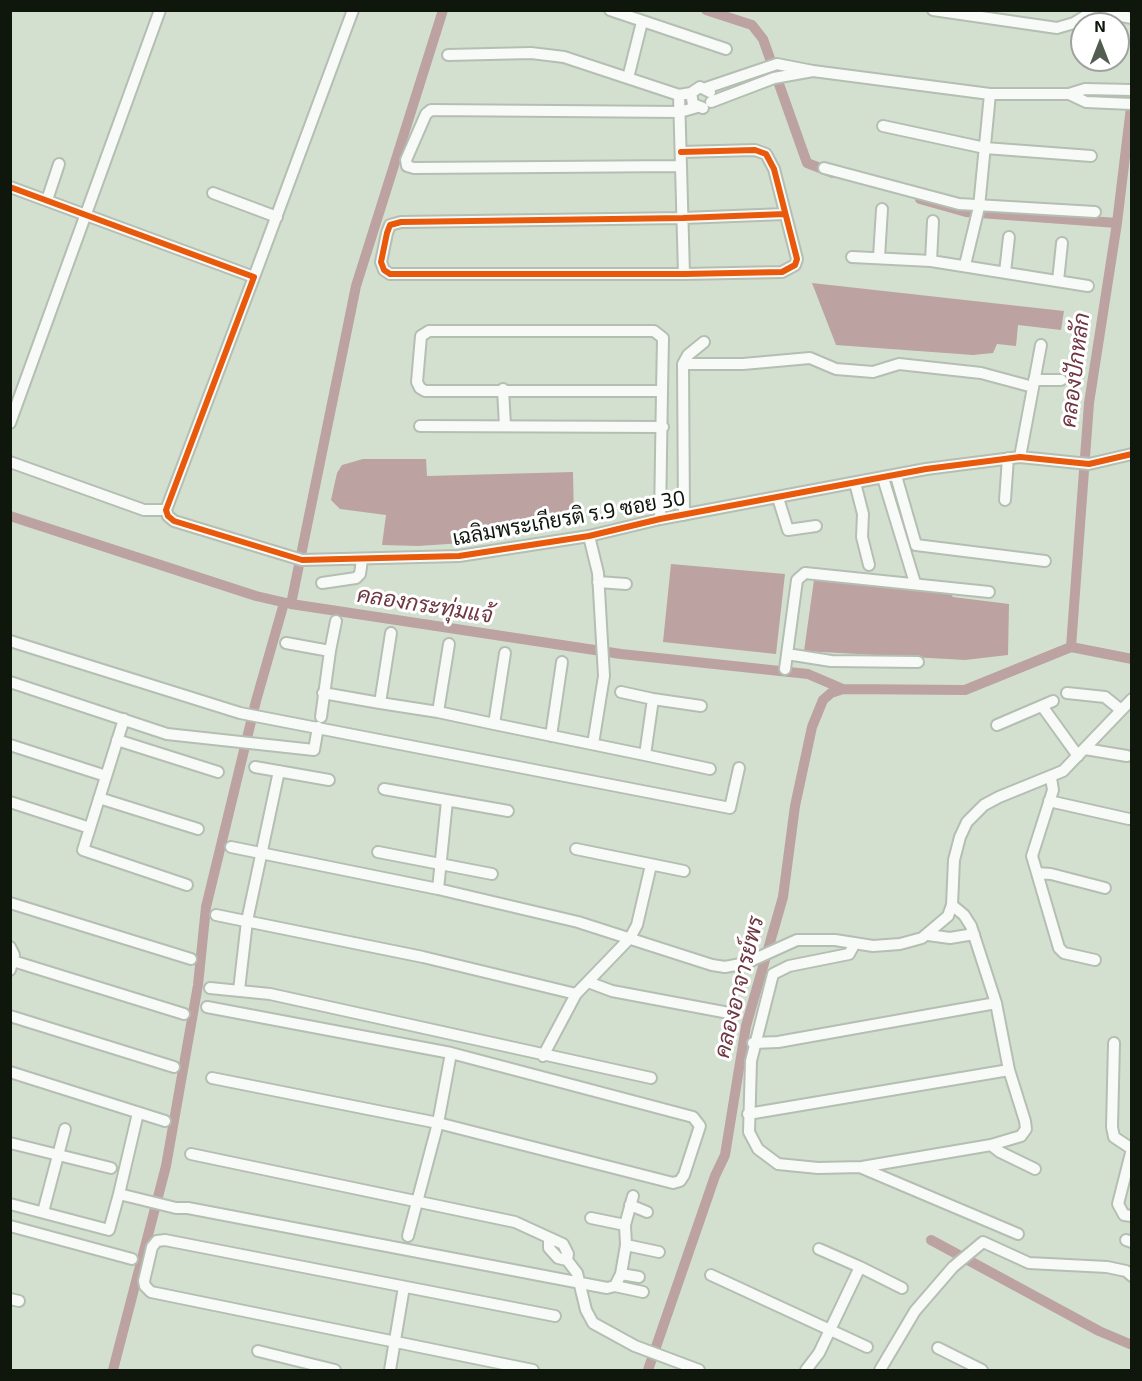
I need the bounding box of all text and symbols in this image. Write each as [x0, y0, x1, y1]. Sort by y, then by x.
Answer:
north arrow [1070, 12, 1130, 72]
text: N [1094, 16, 1106, 35]
water label: คลองปักหลัก [1055, 311, 1095, 429]
street label: เฉลิมพระเกียรติ ร.9 ซอย 30 [450, 485, 688, 551]
water label: คลองกระทุ่มแจ้ [355, 581, 495, 629]
water label: คลองอาจารย์พร [709, 913, 769, 1061]

